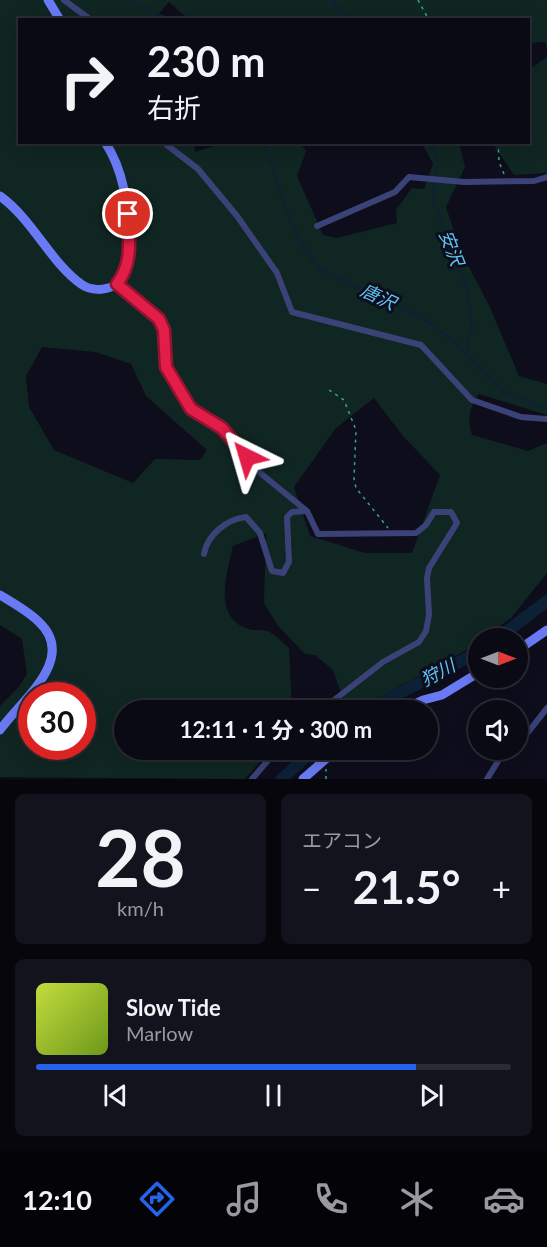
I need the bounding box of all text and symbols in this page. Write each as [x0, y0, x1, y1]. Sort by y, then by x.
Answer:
text: 230 m [147, 36, 265, 86]
icon: right [48, 42, 126, 120]
text: 右折 [147, 91, 201, 124]
pin [102, 188, 153, 239]
icon: arrive [111, 197, 144, 230]
water label: 安沢 [435, 227, 469, 270]
water label: 唐沢 [357, 279, 401, 315]
position arrow [215, 425, 279, 489]
north arrow [468, 628, 528, 688]
map controls [468, 628, 528, 760]
water label: 狩川 [416, 653, 460, 690]
speed limit sign: 30 [18, 682, 96, 760]
button: sound [468, 700, 528, 760]
text: 12:11 · 1 分 · 300 m [180, 716, 372, 743]
text: 28 [95, 810, 186, 904]
text: エアコン [302, 828, 382, 852]
text: 21.5° [353, 860, 460, 914]
text: − [302, 868, 321, 908]
text: + [492, 868, 511, 908]
text: km/h [117, 896, 164, 920]
text: Slow Tide [126, 994, 221, 1021]
text: Marlow [126, 1021, 193, 1045]
icon: previous [99, 1079, 132, 1112]
icon: pause [257, 1079, 290, 1112]
icon: next [415, 1079, 448, 1112]
icon: directions [136, 1178, 178, 1220]
icon: music [223, 1178, 265, 1220]
icon: phone [310, 1178, 352, 1220]
icon: climate [396, 1178, 438, 1220]
icon: car [483, 1178, 525, 1220]
text: 12:10 [22, 1183, 92, 1216]

